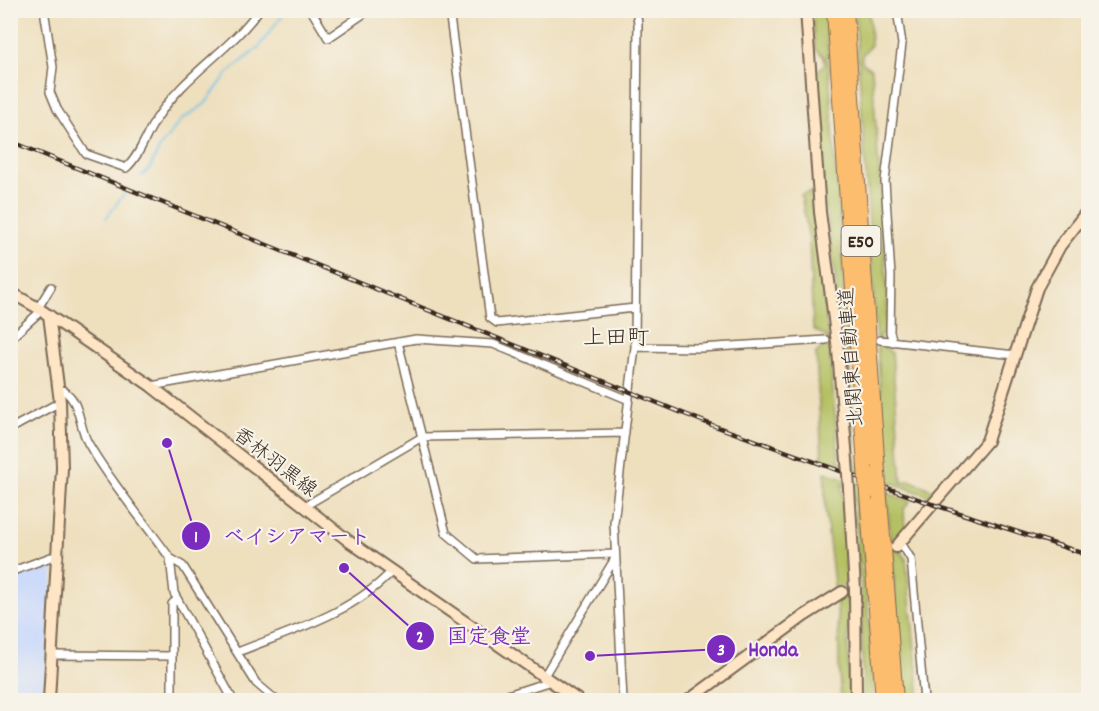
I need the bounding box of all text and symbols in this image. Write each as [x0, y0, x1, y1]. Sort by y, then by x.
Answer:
road number: E50 [842, 226, 880, 256]
street label: 北関東自動車道 [834, 286, 872, 428]
district label: 上田町 [583, 324, 649, 355]
street label: 香林羽黒線 [226, 422, 322, 505]
callout: ベイシアマート [181, 516, 382, 555]
text: ベイシアマート [224, 524, 371, 554]
text: 1 [194, 526, 198, 551]
callout: 国定食堂 [405, 616, 543, 655]
text: 国定食堂 [447, 624, 531, 654]
text: 2 [416, 626, 424, 651]
callout: Honda [706, 629, 810, 668]
text: Honda [748, 637, 799, 667]
text: 3 [717, 639, 725, 664]

